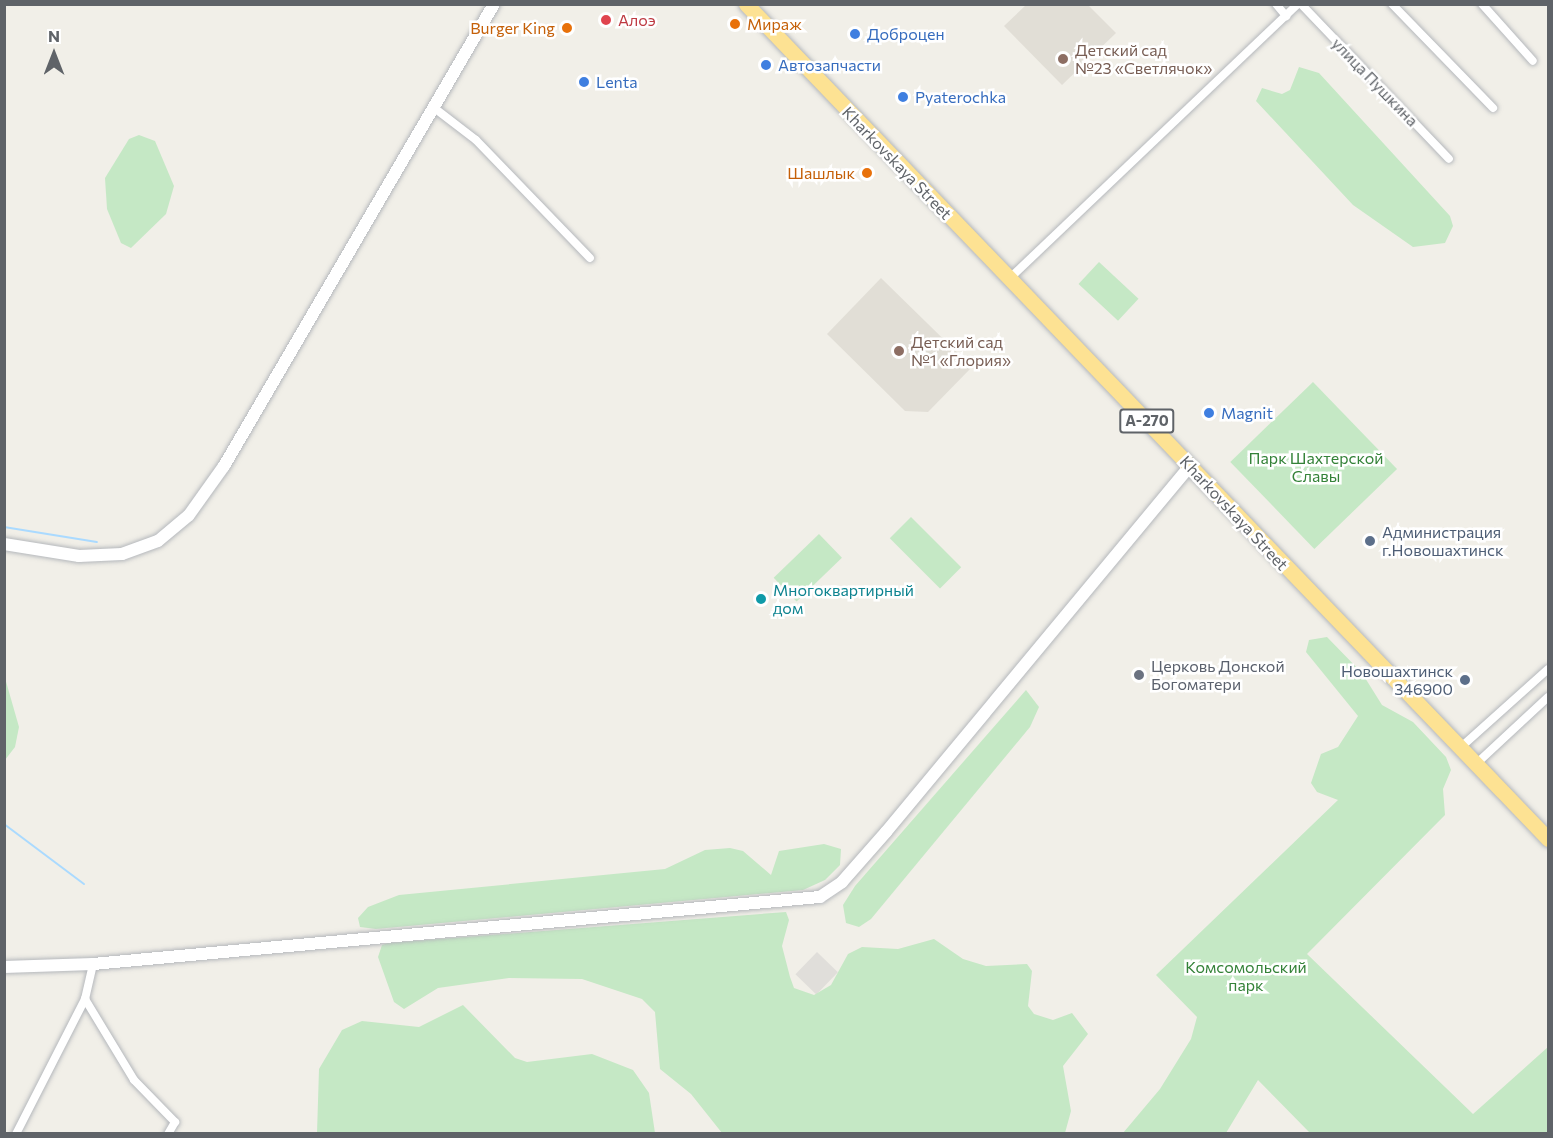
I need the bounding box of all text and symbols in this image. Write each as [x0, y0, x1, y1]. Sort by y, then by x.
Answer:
place label: Алоэ [618, 10, 656, 30]
marker: Алоэ [599, 13, 613, 27]
place label: Мираж [747, 14, 802, 34]
marker: Мираж [728, 17, 742, 31]
place label: Burger King [470, 18, 555, 38]
marker: Burger King [560, 21, 574, 35]
north arrow [24, 24, 84, 84]
place label: Доброцен [867, 24, 945, 44]
text: N [48, 26, 60, 45]
marker: Доброцен [848, 27, 862, 41]
street label: улица Пушкина [1328, 34, 1422, 130]
place label: Детский сад №23 «Светлячок» [1075, 40, 1212, 78]
marker: Детский сад №23 «Светлячок» [1056, 52, 1070, 66]
place label: Автозапчасти [778, 55, 881, 75]
marker: Автозапчасти [759, 58, 773, 72]
place label: Lenta [596, 72, 638, 92]
marker: Lenta [577, 75, 591, 89]
place label: Pyaterochka [915, 87, 1006, 107]
marker: Pyaterochka [896, 90, 910, 104]
street label: Kharkovskaya Street [838, 103, 956, 223]
place label: Шашлык [787, 163, 855, 183]
marker: Шашлык [860, 166, 874, 180]
place label: Детский сад №1 «Глория» [911, 332, 1011, 370]
marker: Детский сад №1 «Глория» [892, 344, 906, 358]
place label: Magnit [1221, 403, 1273, 423]
marker: Magnit [1202, 406, 1216, 420]
road number: А-270 [1118, 409, 1176, 433]
park label: Парк Шахтерской Славы [1249, 448, 1383, 486]
street label: Kharkovskaya Street [1176, 452, 1292, 574]
place label: Администрация г.Новошахтинск [1382, 522, 1504, 560]
marker: Администрация г.Новошахтинск [1363, 534, 1377, 548]
place label: Многоквартирный дом [773, 580, 914, 618]
marker: Многоквартирный дом [754, 592, 768, 606]
place label: Церковь Донской Богоматери [1151, 656, 1285, 694]
place label: Новошахтинск 346900 [1341, 661, 1453, 699]
marker: Церковь Донской Богоматери [1132, 668, 1146, 682]
marker: Новошахтинск 346900 [1458, 673, 1472, 687]
park label: Комсомольский парк [1185, 957, 1307, 995]

